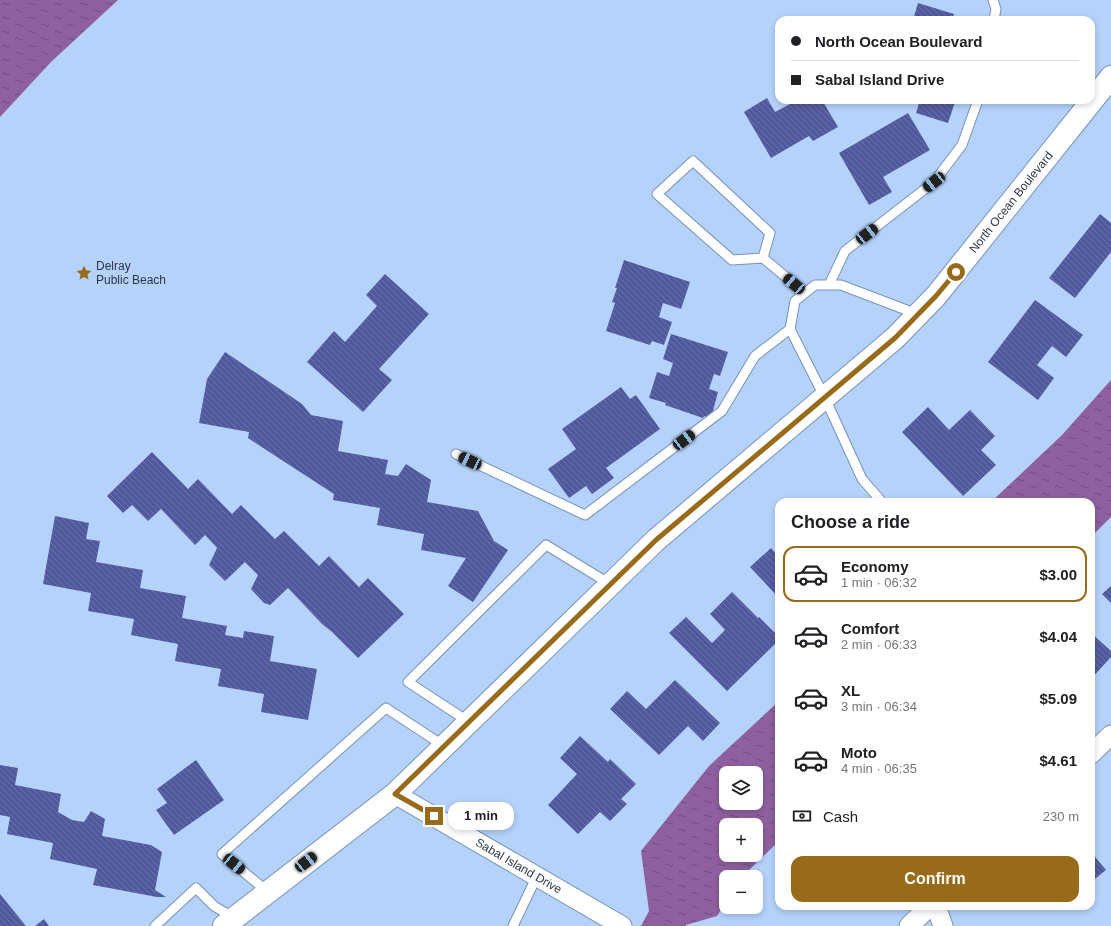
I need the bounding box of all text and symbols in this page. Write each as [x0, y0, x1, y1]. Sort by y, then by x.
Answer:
text: North Ocean Boulevard [815, 33, 983, 50]
text: Sabal Island Drive [815, 71, 944, 88]
street label: North Ocean Boulevard [966, 149, 1056, 256]
car [921, 170, 947, 194]
car [854, 222, 880, 246]
place label: Delray Public Beach [96, 259, 166, 287]
route start [947, 263, 965, 281]
place icon: Delray Public Beach [75, 264, 93, 282]
car [781, 272, 807, 296]
car [671, 428, 697, 452]
car [457, 450, 483, 472]
text: Choose a ride [791, 512, 910, 532]
icon: car [793, 556, 829, 592]
text: Economy [841, 558, 909, 575]
text: $3.00 [1039, 566, 1077, 583]
text: 1 min · 06:32 [841, 575, 917, 590]
icon: car [793, 618, 829, 654]
text: Comfort [841, 620, 899, 637]
text: $4.04 [1039, 628, 1077, 645]
text: 2 min · 06:33 [841, 637, 917, 652]
icon: car [793, 680, 829, 716]
text: XL [841, 682, 860, 699]
text: $5.09 [1039, 690, 1077, 707]
text: 3 min · 06:34 [841, 699, 917, 714]
icon: car [793, 742, 829, 778]
text: Moto [841, 744, 877, 761]
text: $4.61 [1039, 752, 1077, 769]
text: 4 min · 06:35 [841, 761, 917, 776]
map controls [719, 766, 763, 914]
button: layers [719, 766, 763, 810]
callout: 1 min [448, 802, 514, 830]
icon: cash [791, 805, 813, 827]
route end [425, 807, 443, 825]
text: 1 min [464, 808, 498, 823]
text: Cash [823, 808, 858, 825]
text: 230 m [1043, 809, 1079, 824]
button: + [719, 818, 763, 862]
street label: Sabal Island Drive [473, 835, 565, 897]
car [293, 850, 319, 874]
car [221, 852, 247, 876]
button: Confirm [791, 856, 1079, 902]
button: − [719, 870, 763, 914]

